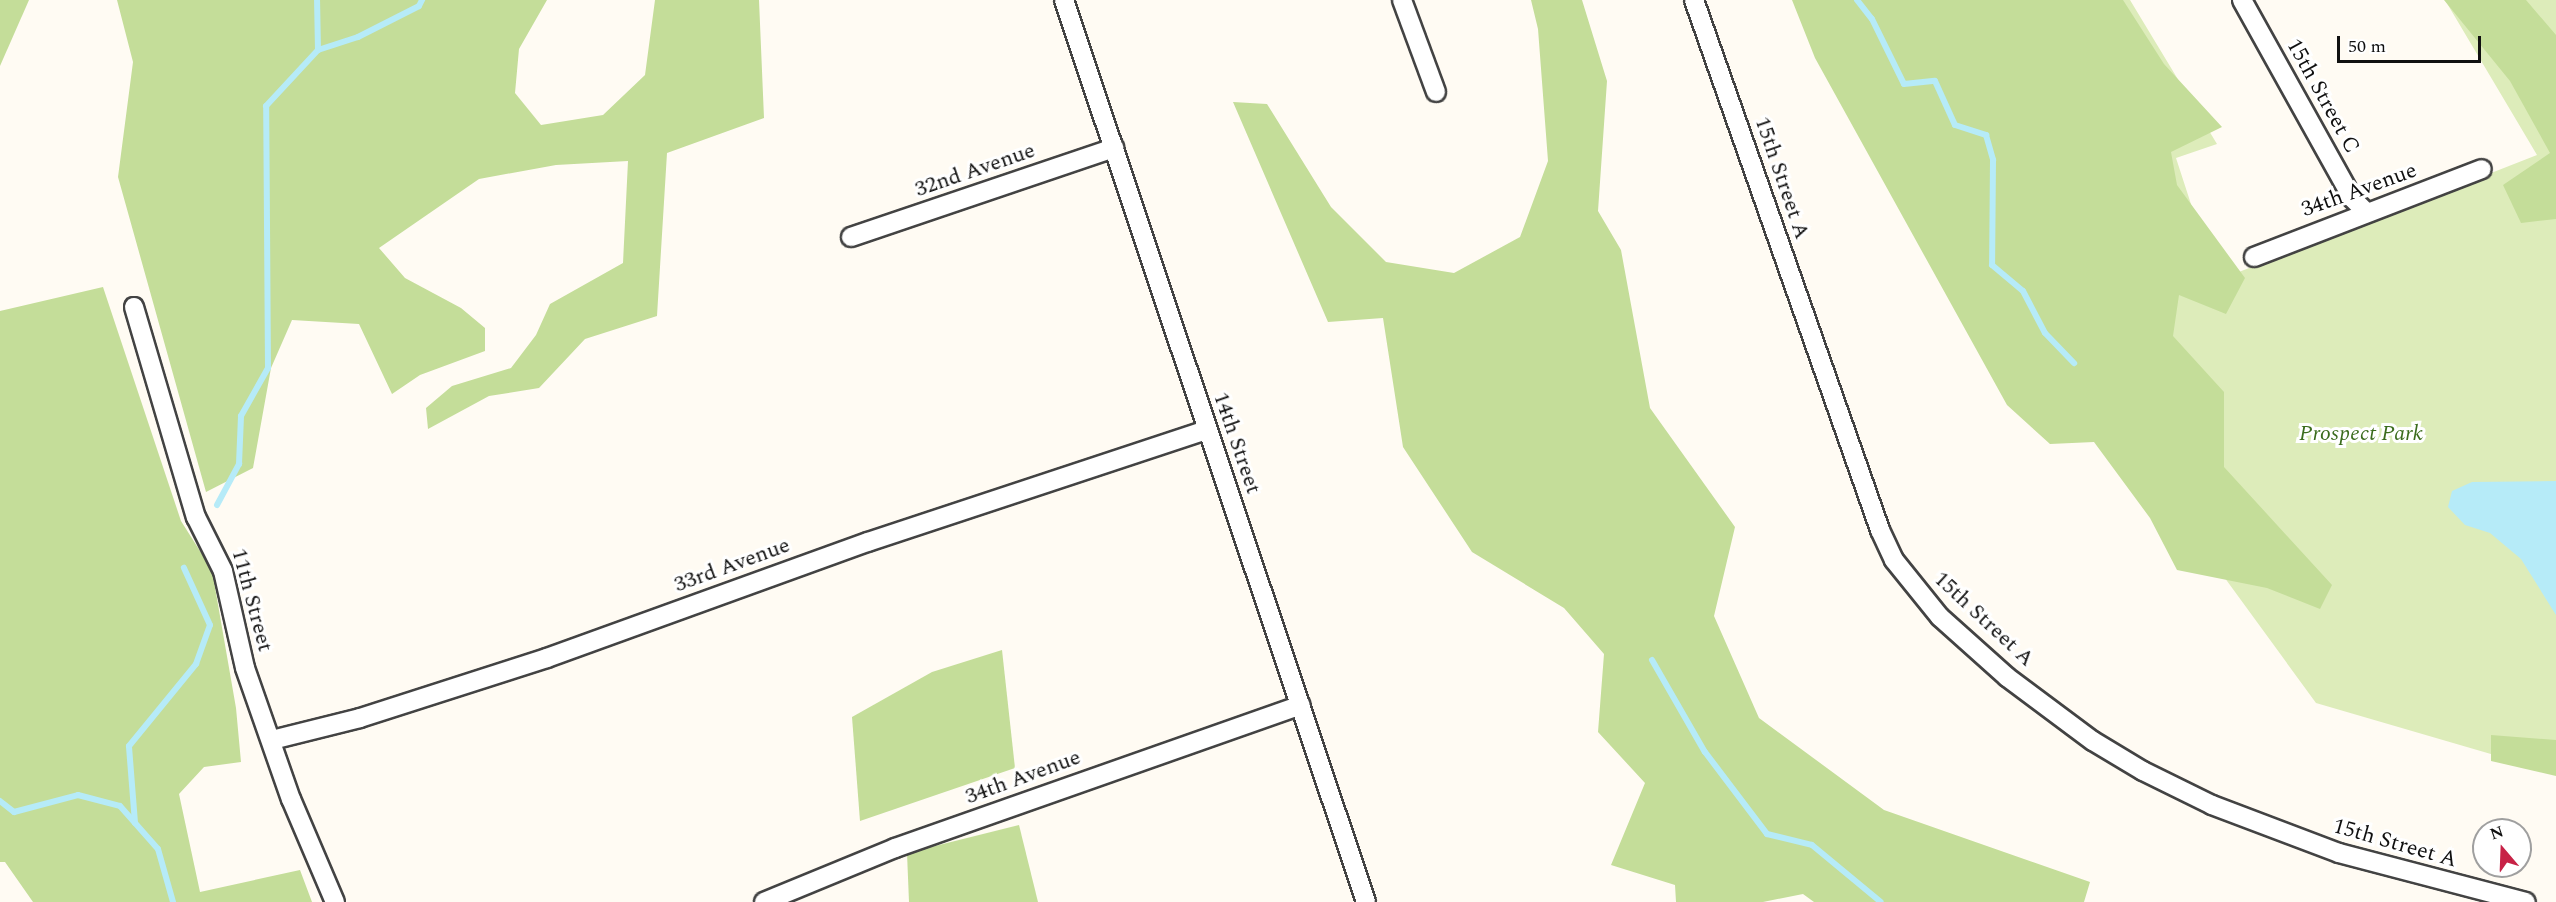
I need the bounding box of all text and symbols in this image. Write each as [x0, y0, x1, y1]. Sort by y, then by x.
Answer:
scale bar [2340, 24, 2484, 62]
text: 50 m [2348, 33, 2386, 60]
street label: 15th Street C [2281, 34, 2365, 158]
street label: 15th Street A [1749, 113, 1815, 243]
street label: 32nd Avenue [912, 137, 1038, 203]
street label: 34th Avenue [2298, 157, 2420, 223]
street label: 14th Street [1207, 389, 1267, 497]
park label: Prospect Park [2299, 421, 2423, 447]
street label: 33rd Avenue [671, 532, 793, 598]
street label: 11th Street [226, 545, 278, 655]
street label: 15th Street A [1928, 566, 2040, 672]
street label: 34th Avenue [962, 744, 1084, 810]
street label: 15th Street A [2330, 813, 2460, 873]
north arrow [2472, 818, 2532, 878]
text: N [2487, 819, 2507, 846]

